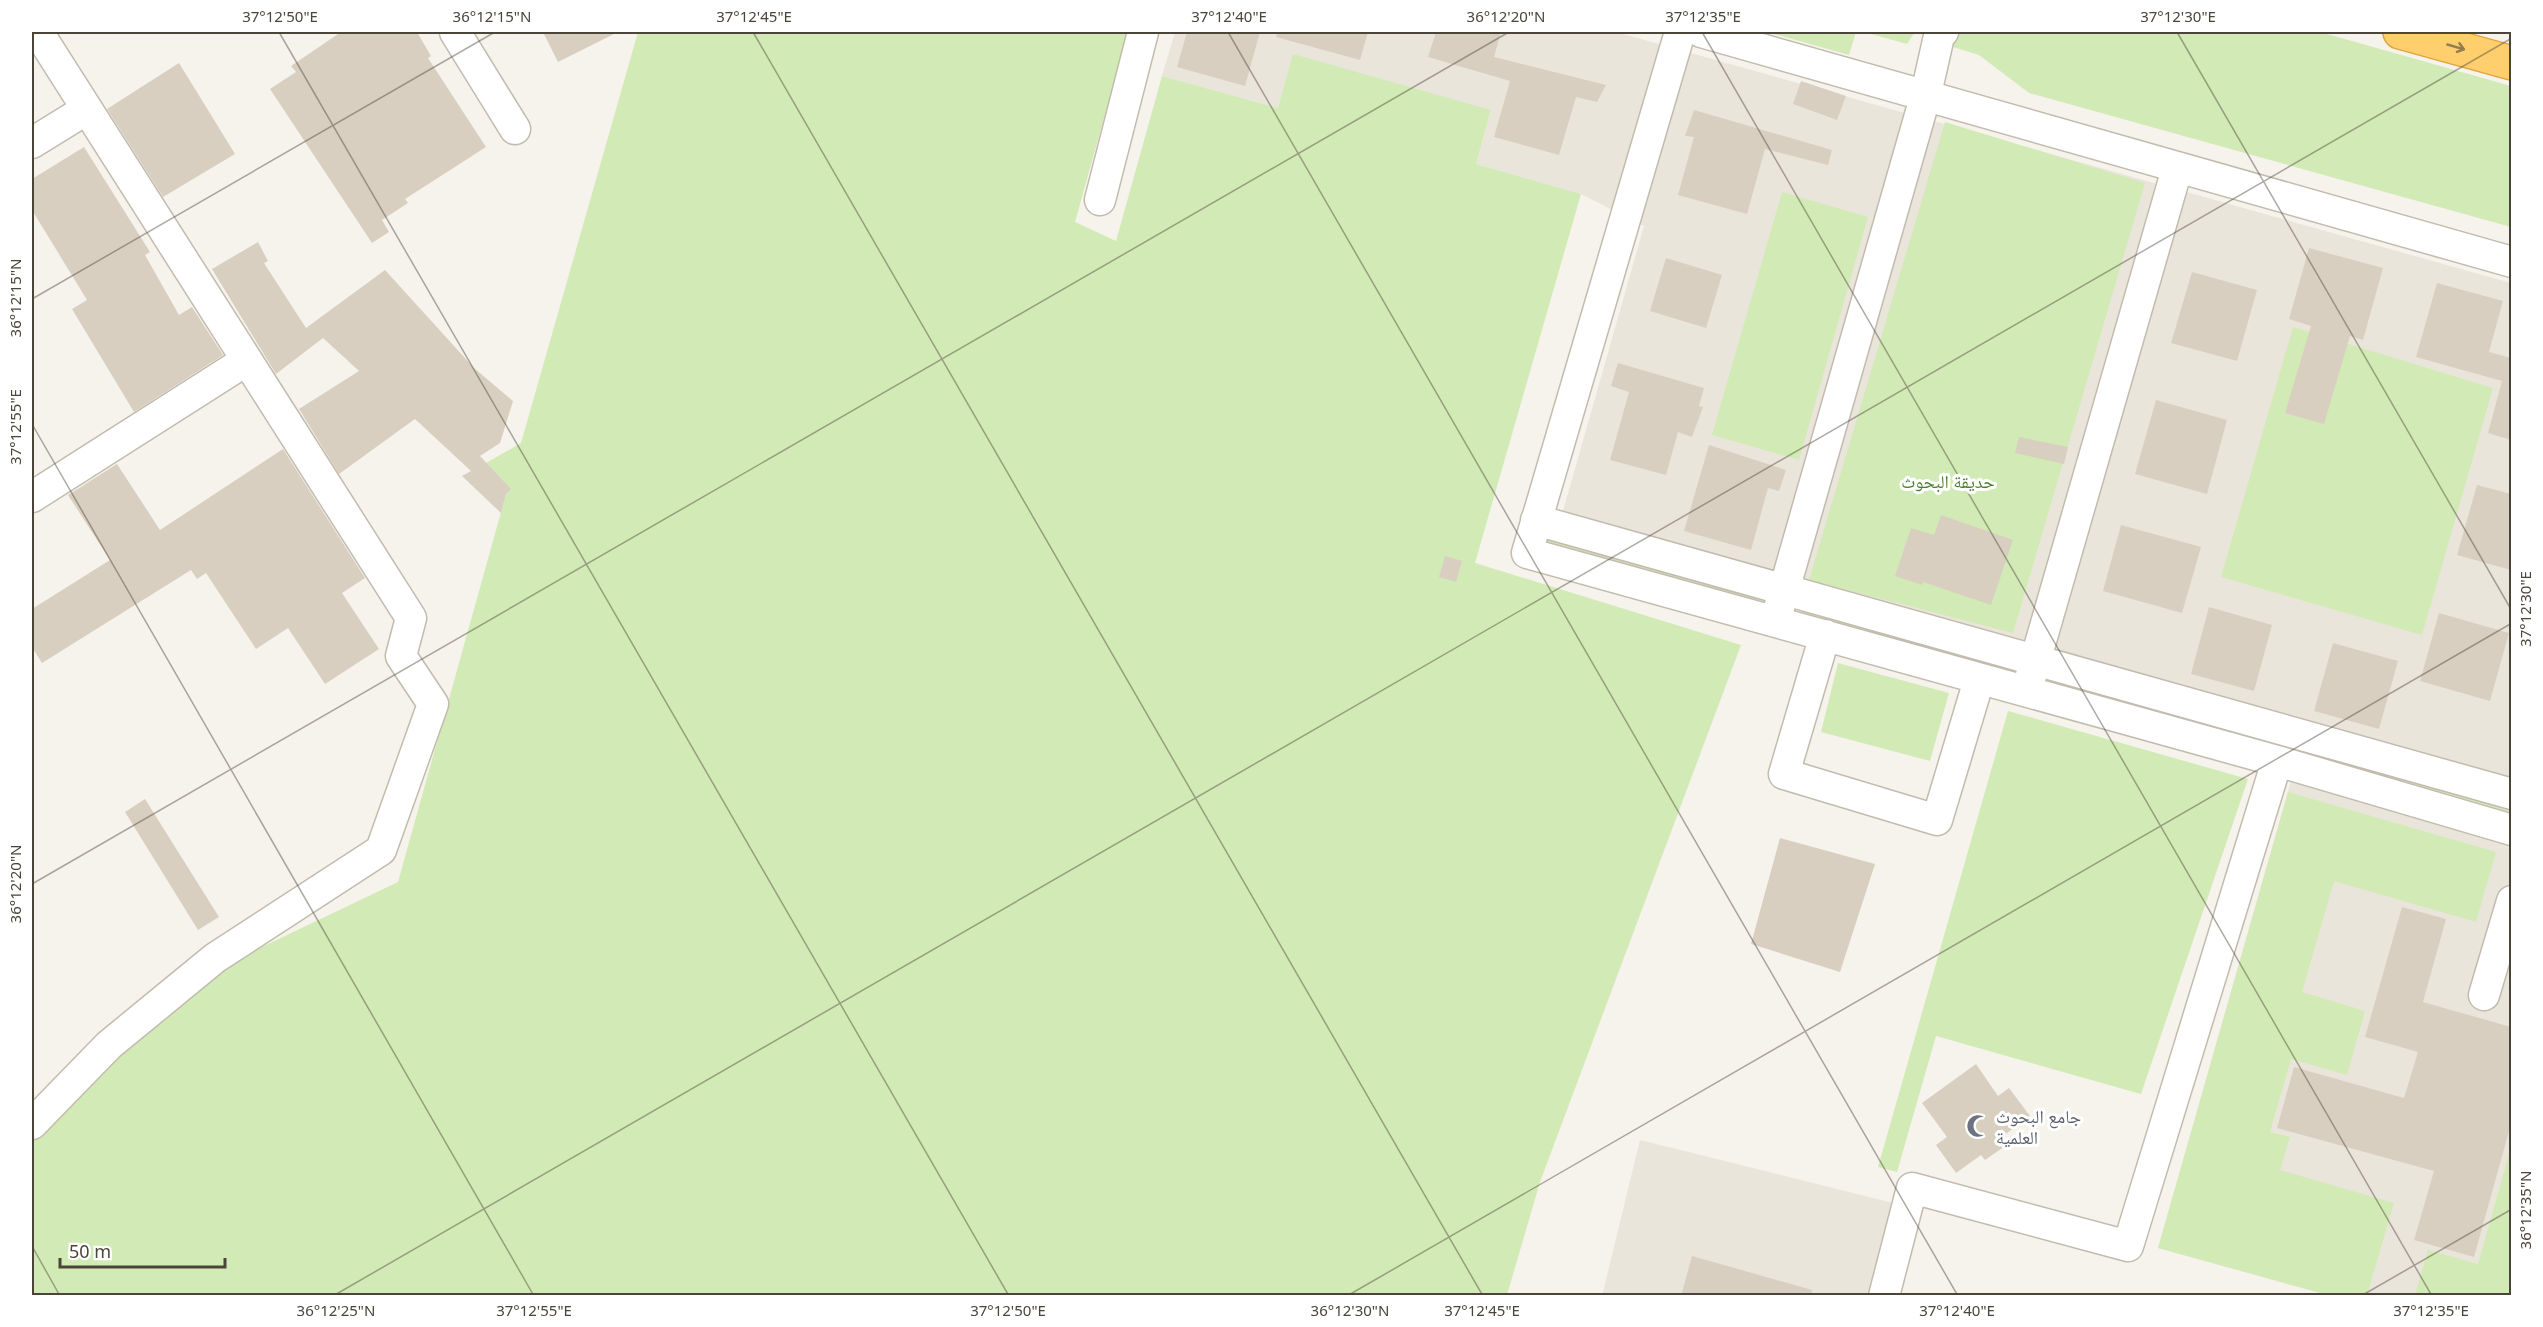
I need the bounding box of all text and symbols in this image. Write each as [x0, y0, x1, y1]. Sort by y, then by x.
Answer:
text: 37°12'50"E [242, 6, 318, 26]
text: 36°12'15"N [453, 6, 531, 26]
text: 37°12'45"E [716, 6, 792, 26]
text: 37°12'40"E [1191, 6, 1267, 26]
text: 36°12'20"N [1467, 6, 1545, 26]
text: 37°12'35"E [1665, 6, 1741, 26]
text: 37°12'30"E [2140, 6, 2216, 26]
one-way arrow [2446, 42, 2465, 53]
text: 36°12'15"N [5, 259, 25, 337]
text: 37°12'55"E [5, 389, 25, 465]
park label: حديقة البحوث [1901, 469, 1995, 493]
text: 37°12'30"E [2515, 571, 2535, 647]
text: 36°12'20"N [5, 845, 25, 923]
place label: جامع البحوث العلمية [1996, 1104, 2081, 1149]
mosque icon: جامع البحوث العلمية [1965, 1113, 1991, 1139]
text: 36°12'35"N [2515, 1171, 2535, 1249]
scale bar [60, 1231, 225, 1269]
text: 50 m [69, 1239, 111, 1263]
text: 36°12'25"N [297, 1300, 375, 1320]
text: 37°12'55"E [496, 1300, 572, 1320]
text: 37°12'50"E [970, 1300, 1046, 1320]
text: 36°12'30"N [1311, 1300, 1389, 1320]
text: 37°12'45"E [1444, 1300, 1520, 1320]
text: 37°12'40"E [1919, 1300, 1995, 1320]
text: 37°12'35"E [2393, 1300, 2469, 1320]

